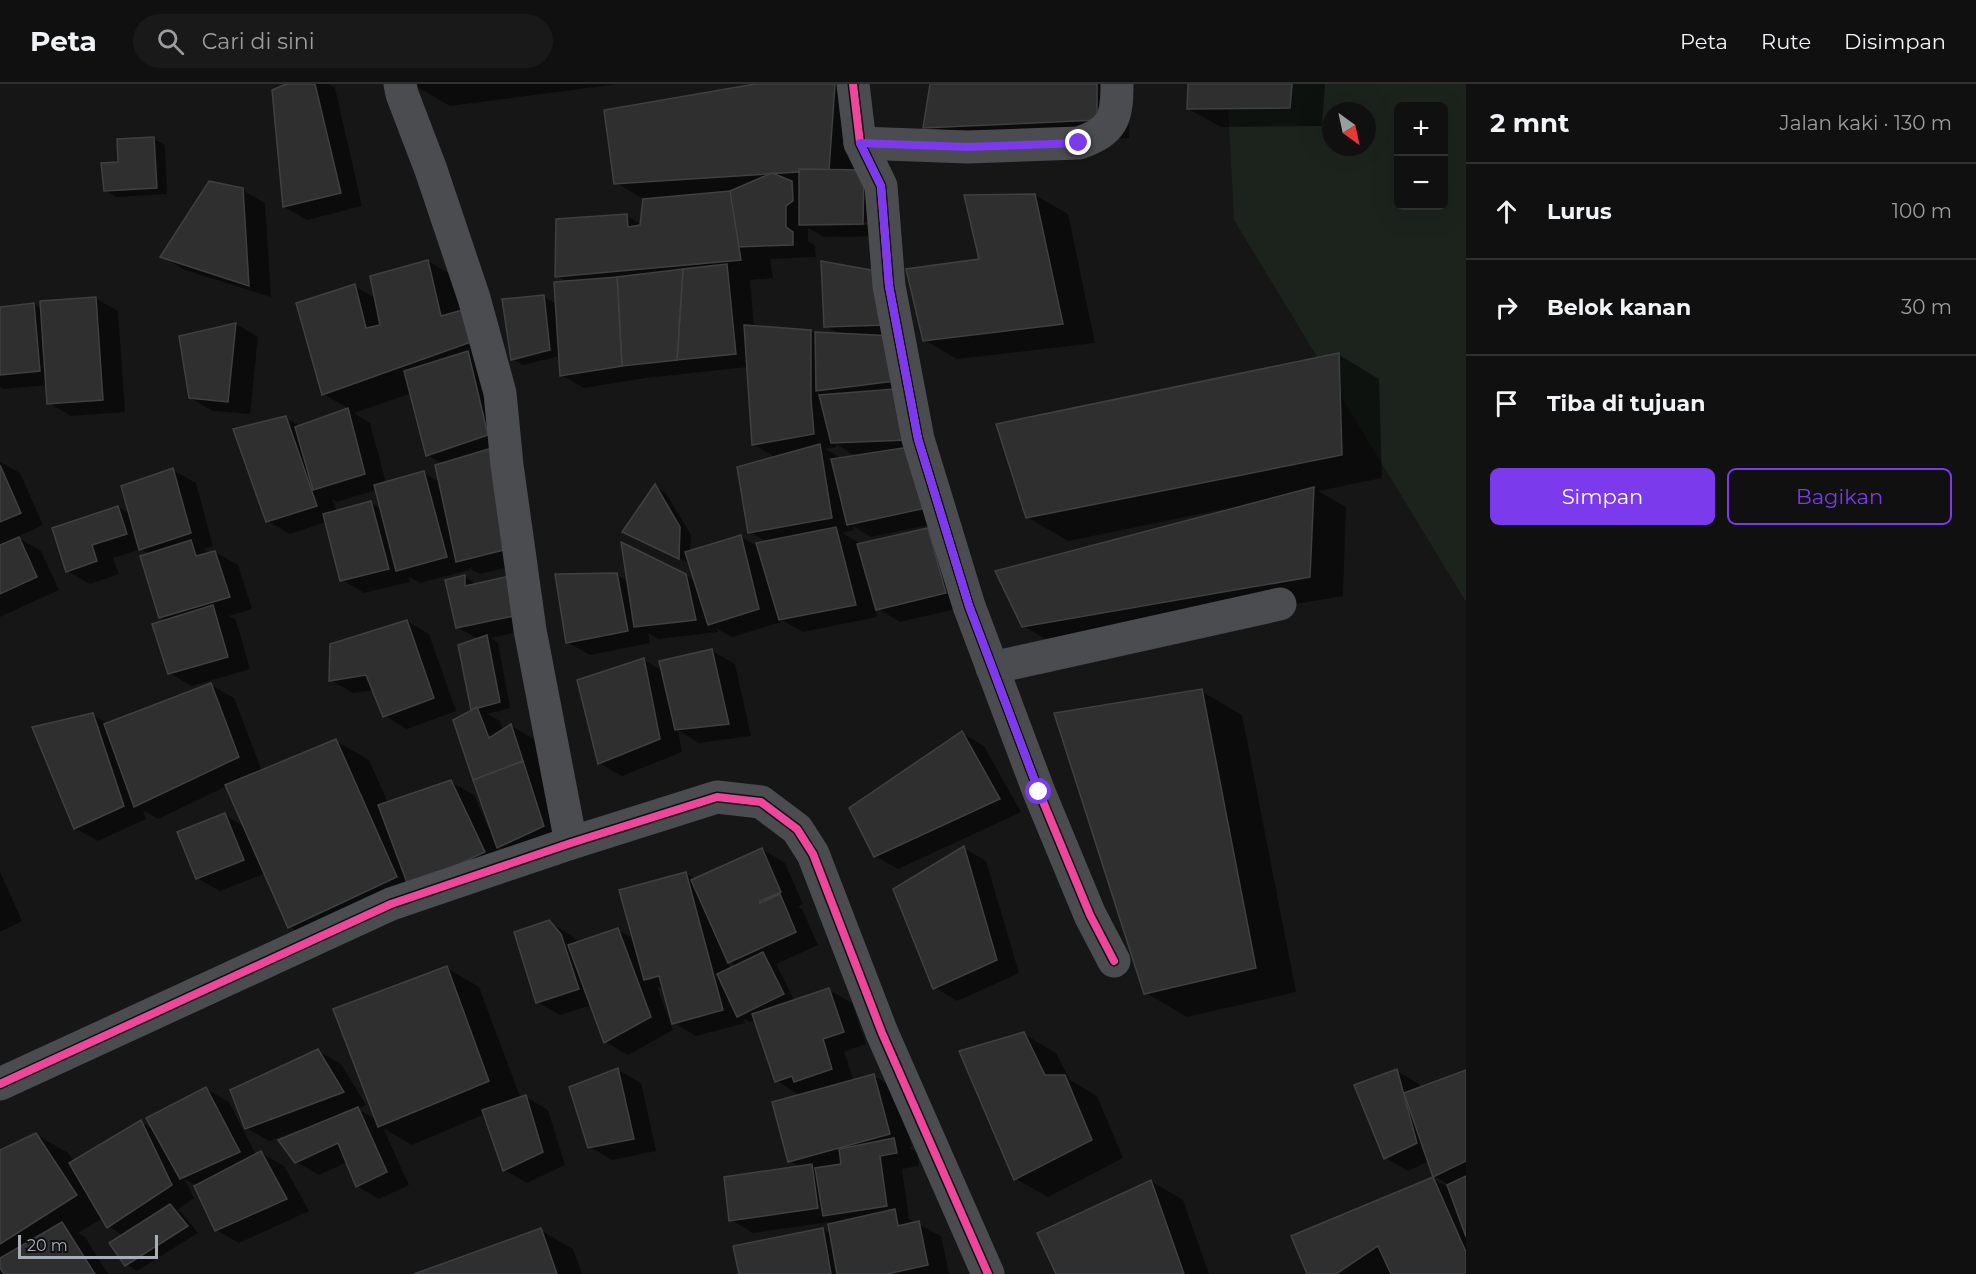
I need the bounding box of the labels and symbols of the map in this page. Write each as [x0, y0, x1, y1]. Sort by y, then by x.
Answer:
north arrow [1322, 102, 1376, 156]
route end [1065, 129, 1091, 155]
route start [1025, 778, 1051, 804]
scale bar [18, 1232, 158, 1260]

